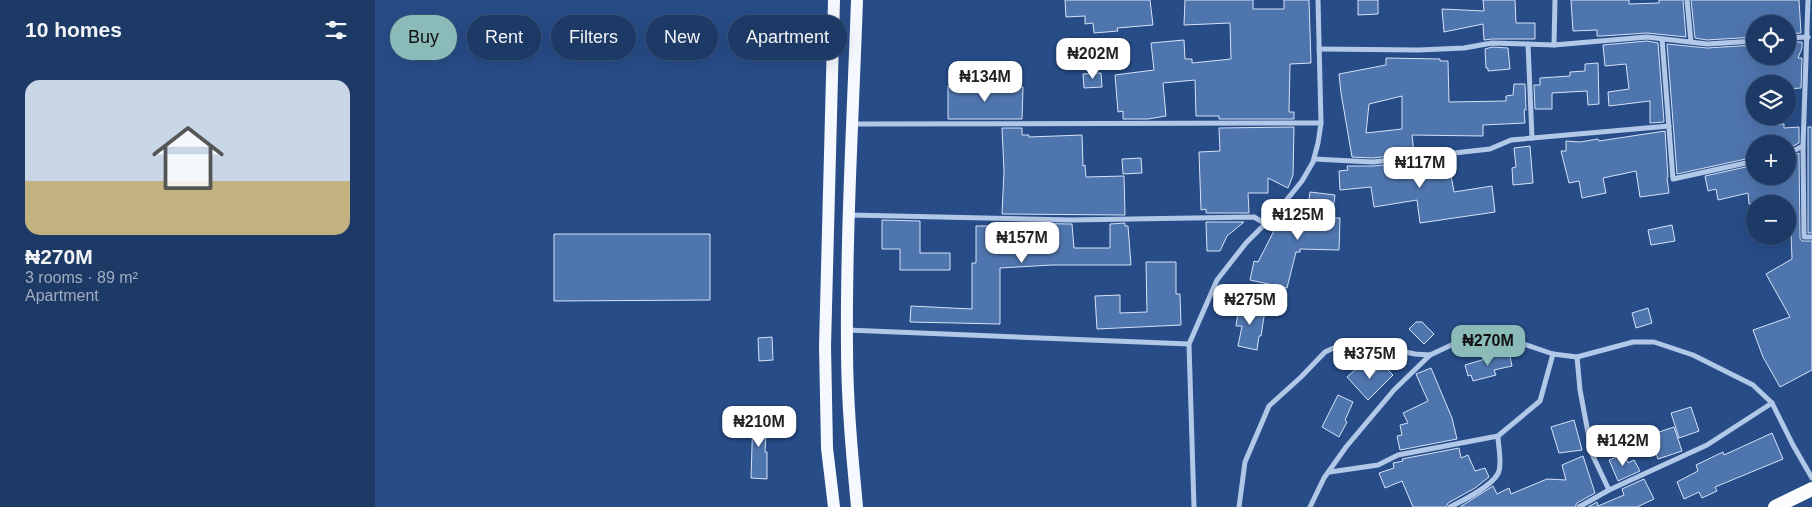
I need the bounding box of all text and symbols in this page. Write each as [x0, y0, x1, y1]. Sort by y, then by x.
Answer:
chip: Buy [390, 15, 457, 60]
chip: Rent [467, 15, 541, 60]
chip: Filters [551, 15, 636, 60]
chip: New [646, 15, 718, 60]
chip: Apartment [728, 15, 847, 60]
map controls [1746, 15, 1796, 245]
button: locate [1746, 15, 1796, 65]
icon: filters [322, 16, 350, 44]
text: 10 homes [25, 18, 122, 41]
pin: ₦202M [1058, 38, 1128, 80]
text: ₦202M [1067, 45, 1119, 62]
pin: ₦134M [950, 61, 1020, 103]
text: ₦134M [959, 68, 1011, 85]
button: layers [1746, 75, 1796, 125]
icon: home [143, 113, 233, 203]
button: + [1746, 135, 1796, 185]
pin: ₦117M [1385, 146, 1455, 189]
text: ₦117M [1395, 154, 1445, 171]
button: − [1746, 195, 1796, 245]
pin: ₦125M [1263, 198, 1333, 241]
text: ₦125M [1272, 206, 1324, 223]
pin: ₦157M [987, 222, 1057, 264]
text: ₦157M [996, 229, 1048, 246]
text: ₦270M [25, 245, 93, 268]
text: 3 rooms · 89 m² [25, 269, 138, 286]
pin: ₦275M [1215, 284, 1285, 326]
text: Apartment [25, 287, 99, 304]
text: ₦275M [1224, 291, 1276, 308]
pin: ₦270M [1453, 324, 1523, 367]
text: ₦270M [1462, 332, 1514, 349]
pin: ₦375M [1335, 338, 1405, 380]
text: ₦375M [1344, 345, 1396, 362]
pin: ₦210M [724, 406, 794, 448]
text: ₦210M [733, 413, 785, 430]
pin: ₦142M [1588, 424, 1658, 467]
text: ₦142M [1597, 432, 1649, 449]

